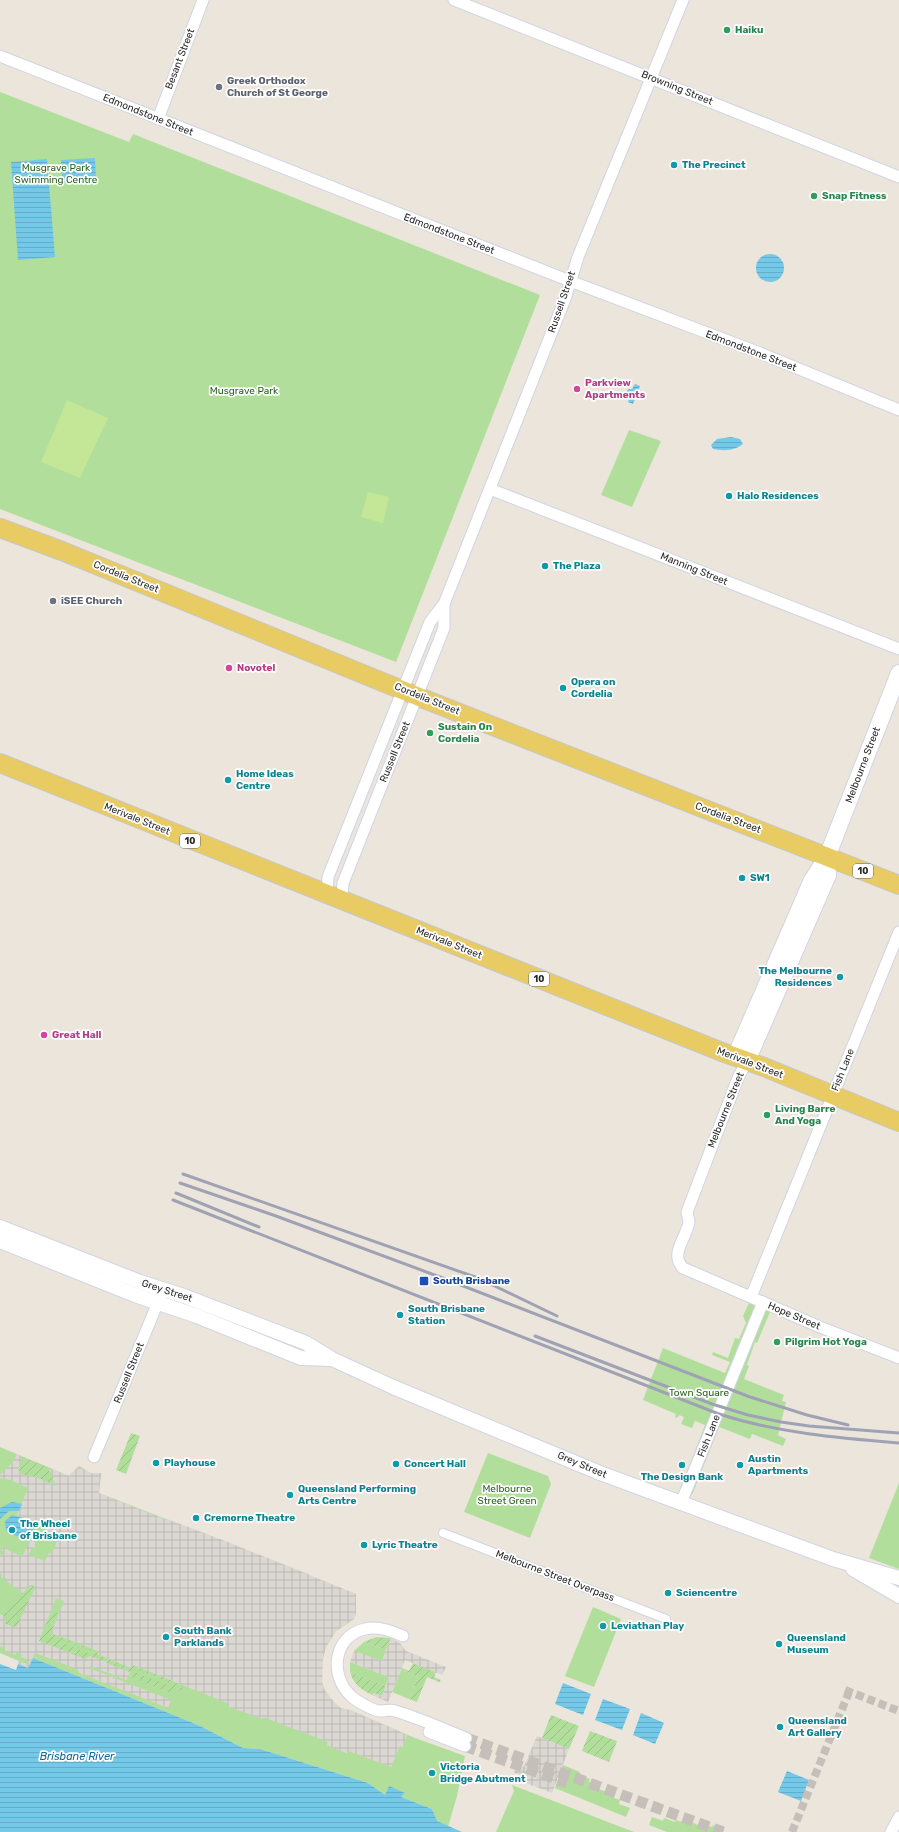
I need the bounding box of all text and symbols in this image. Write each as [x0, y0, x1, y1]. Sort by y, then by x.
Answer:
place label: Haiku [735, 24, 763, 36]
marker: Haiku [722, 25, 732, 35]
street label: Besant Street [163, 27, 197, 91]
street label: Browning Street [640, 68, 715, 108]
place label: Greek Orthodox Church of St George [227, 75, 328, 99]
marker: Greek Orthodox Church of St George [214, 82, 224, 92]
street label: Edmondstone Street [101, 91, 195, 139]
place label: The Precinct [682, 159, 746, 171]
marker: The Precinct [669, 160, 679, 170]
park label: Musgrave Park Swimming Centre [15, 162, 98, 186]
place label: Snap Fitness [822, 190, 887, 202]
marker: Snap Fitness [809, 191, 819, 201]
street label: Edmondstone Street [402, 211, 496, 257]
street label: Russell Street [546, 269, 578, 334]
street label: Edmondstone Street [704, 328, 798, 374]
place label: Parkview Apartments [585, 377, 646, 401]
marker: Parkview Apartments [572, 384, 582, 394]
park label: Musgrave Park [210, 385, 279, 397]
place label: Halo Residences [737, 490, 819, 502]
marker: Halo Residences [724, 491, 734, 501]
street label: Manning Street [659, 550, 729, 588]
street label: Cordelia Street [92, 558, 160, 596]
place label: The Plaza [553, 560, 601, 572]
marker: The Plaza [540, 561, 550, 571]
place label: iSEE Church [61, 595, 122, 607]
marker: iSEE Church [48, 596, 58, 606]
place label: Novotel [237, 662, 276, 674]
marker: Novotel [224, 663, 234, 673]
place label: Opera on Cordelia [571, 676, 615, 700]
street label: Cordelia Street [393, 680, 461, 718]
marker: Opera on Cordelia [558, 683, 568, 693]
street label: Russell Street [377, 720, 413, 784]
place label: Sustain On Cordelia [438, 721, 492, 745]
street label: Melbourne Street [843, 725, 883, 805]
marker: Sustain On Cordelia [425, 728, 435, 738]
place label: Home Ideas Centre [236, 768, 294, 792]
marker: Home Ideas Centre [223, 775, 233, 785]
street label: Merivale Street [102, 800, 172, 838]
street label: Cordelia Street [693, 800, 763, 836]
road number: 10 [180, 834, 200, 848]
road number: 10 [853, 864, 873, 878]
place label: SW1 [750, 872, 770, 884]
marker: SW1 [737, 873, 747, 883]
street label: Merivale Street [414, 924, 484, 962]
place label: The Melbourne Residences [758, 965, 832, 989]
road number: 10 [529, 972, 549, 986]
marker: The Melbourne Residences [835, 972, 845, 982]
place label: Great Hall [52, 1029, 102, 1041]
marker: Great Hall [39, 1030, 49, 1040]
street label: Merivale Street [715, 1045, 785, 1081]
street label: Fish Lane [829, 1047, 857, 1093]
street label: Melbourne Street [705, 1070, 747, 1150]
place label: Living Barre And Yoga [775, 1103, 836, 1127]
marker: Living Barre And Yoga [762, 1110, 772, 1120]
marker: South Brisbane [418, 1275, 430, 1287]
place label: South Brisbane [433, 1275, 510, 1287]
street label: Grey Street [140, 1277, 194, 1305]
street label: Hope Street [766, 1300, 822, 1332]
place label: South Brisbane Station [408, 1303, 485, 1327]
marker: South Brisbane Station [395, 1310, 405, 1320]
place label: Pilgrim Hot Yoga [785, 1336, 867, 1348]
marker: Pilgrim Hot Yoga [772, 1337, 782, 1347]
street label: Russell Street [111, 1341, 147, 1405]
park label: Town Square [669, 1387, 729, 1399]
street label: Fish Lane [695, 1413, 723, 1459]
street label: Grey Street [555, 1449, 609, 1481]
place label: Austin Apartments [748, 1453, 809, 1477]
place label: Playhouse [164, 1457, 216, 1469]
marker: Playhouse [151, 1458, 161, 1468]
place label: Concert Hall [404, 1458, 466, 1470]
marker: Concert Hall [391, 1459, 401, 1469]
marker: The Design Bank [677, 1460, 687, 1470]
marker: Austin Apartments [735, 1460, 745, 1470]
place label: The Design Bank [641, 1471, 723, 1483]
place label: Queensland Performing Arts Centre [298, 1483, 416, 1507]
park label: Melbourne Street Green [477, 1483, 537, 1507]
marker: Queensland Performing Arts Centre [285, 1490, 295, 1500]
place label: Cremorne Theatre [204, 1512, 295, 1524]
marker: Cremorne Theatre [191, 1513, 201, 1523]
place label: The Wheel of Brisbane [20, 1518, 77, 1542]
marker: The Wheel of Brisbane [7, 1525, 17, 1535]
place label: Lyric Theatre [372, 1539, 438, 1551]
marker: Lyric Theatre [359, 1540, 369, 1550]
street label: Melbourne Street Overpass [494, 1548, 616, 1604]
place label: Sciencentre [676, 1587, 737, 1599]
marker: Sciencentre [663, 1588, 673, 1598]
place label: Leviathan Play [611, 1620, 684, 1632]
marker: Leviathan Play [598, 1621, 608, 1631]
place label: South Bank Parklands [174, 1625, 232, 1649]
marker: South Bank Parklands [161, 1632, 171, 1642]
place label: Queensland Museum [787, 1632, 846, 1656]
marker: Queensland Museum [774, 1639, 784, 1649]
place label: Queensland Art Gallery [788, 1715, 847, 1739]
marker: Queensland Art Gallery [775, 1722, 785, 1732]
water label: Brisbane River [40, 1750, 115, 1763]
place label: Victoria Bridge Abutment [440, 1761, 526, 1785]
marker: Victoria Bridge Abutment [427, 1768, 437, 1778]

